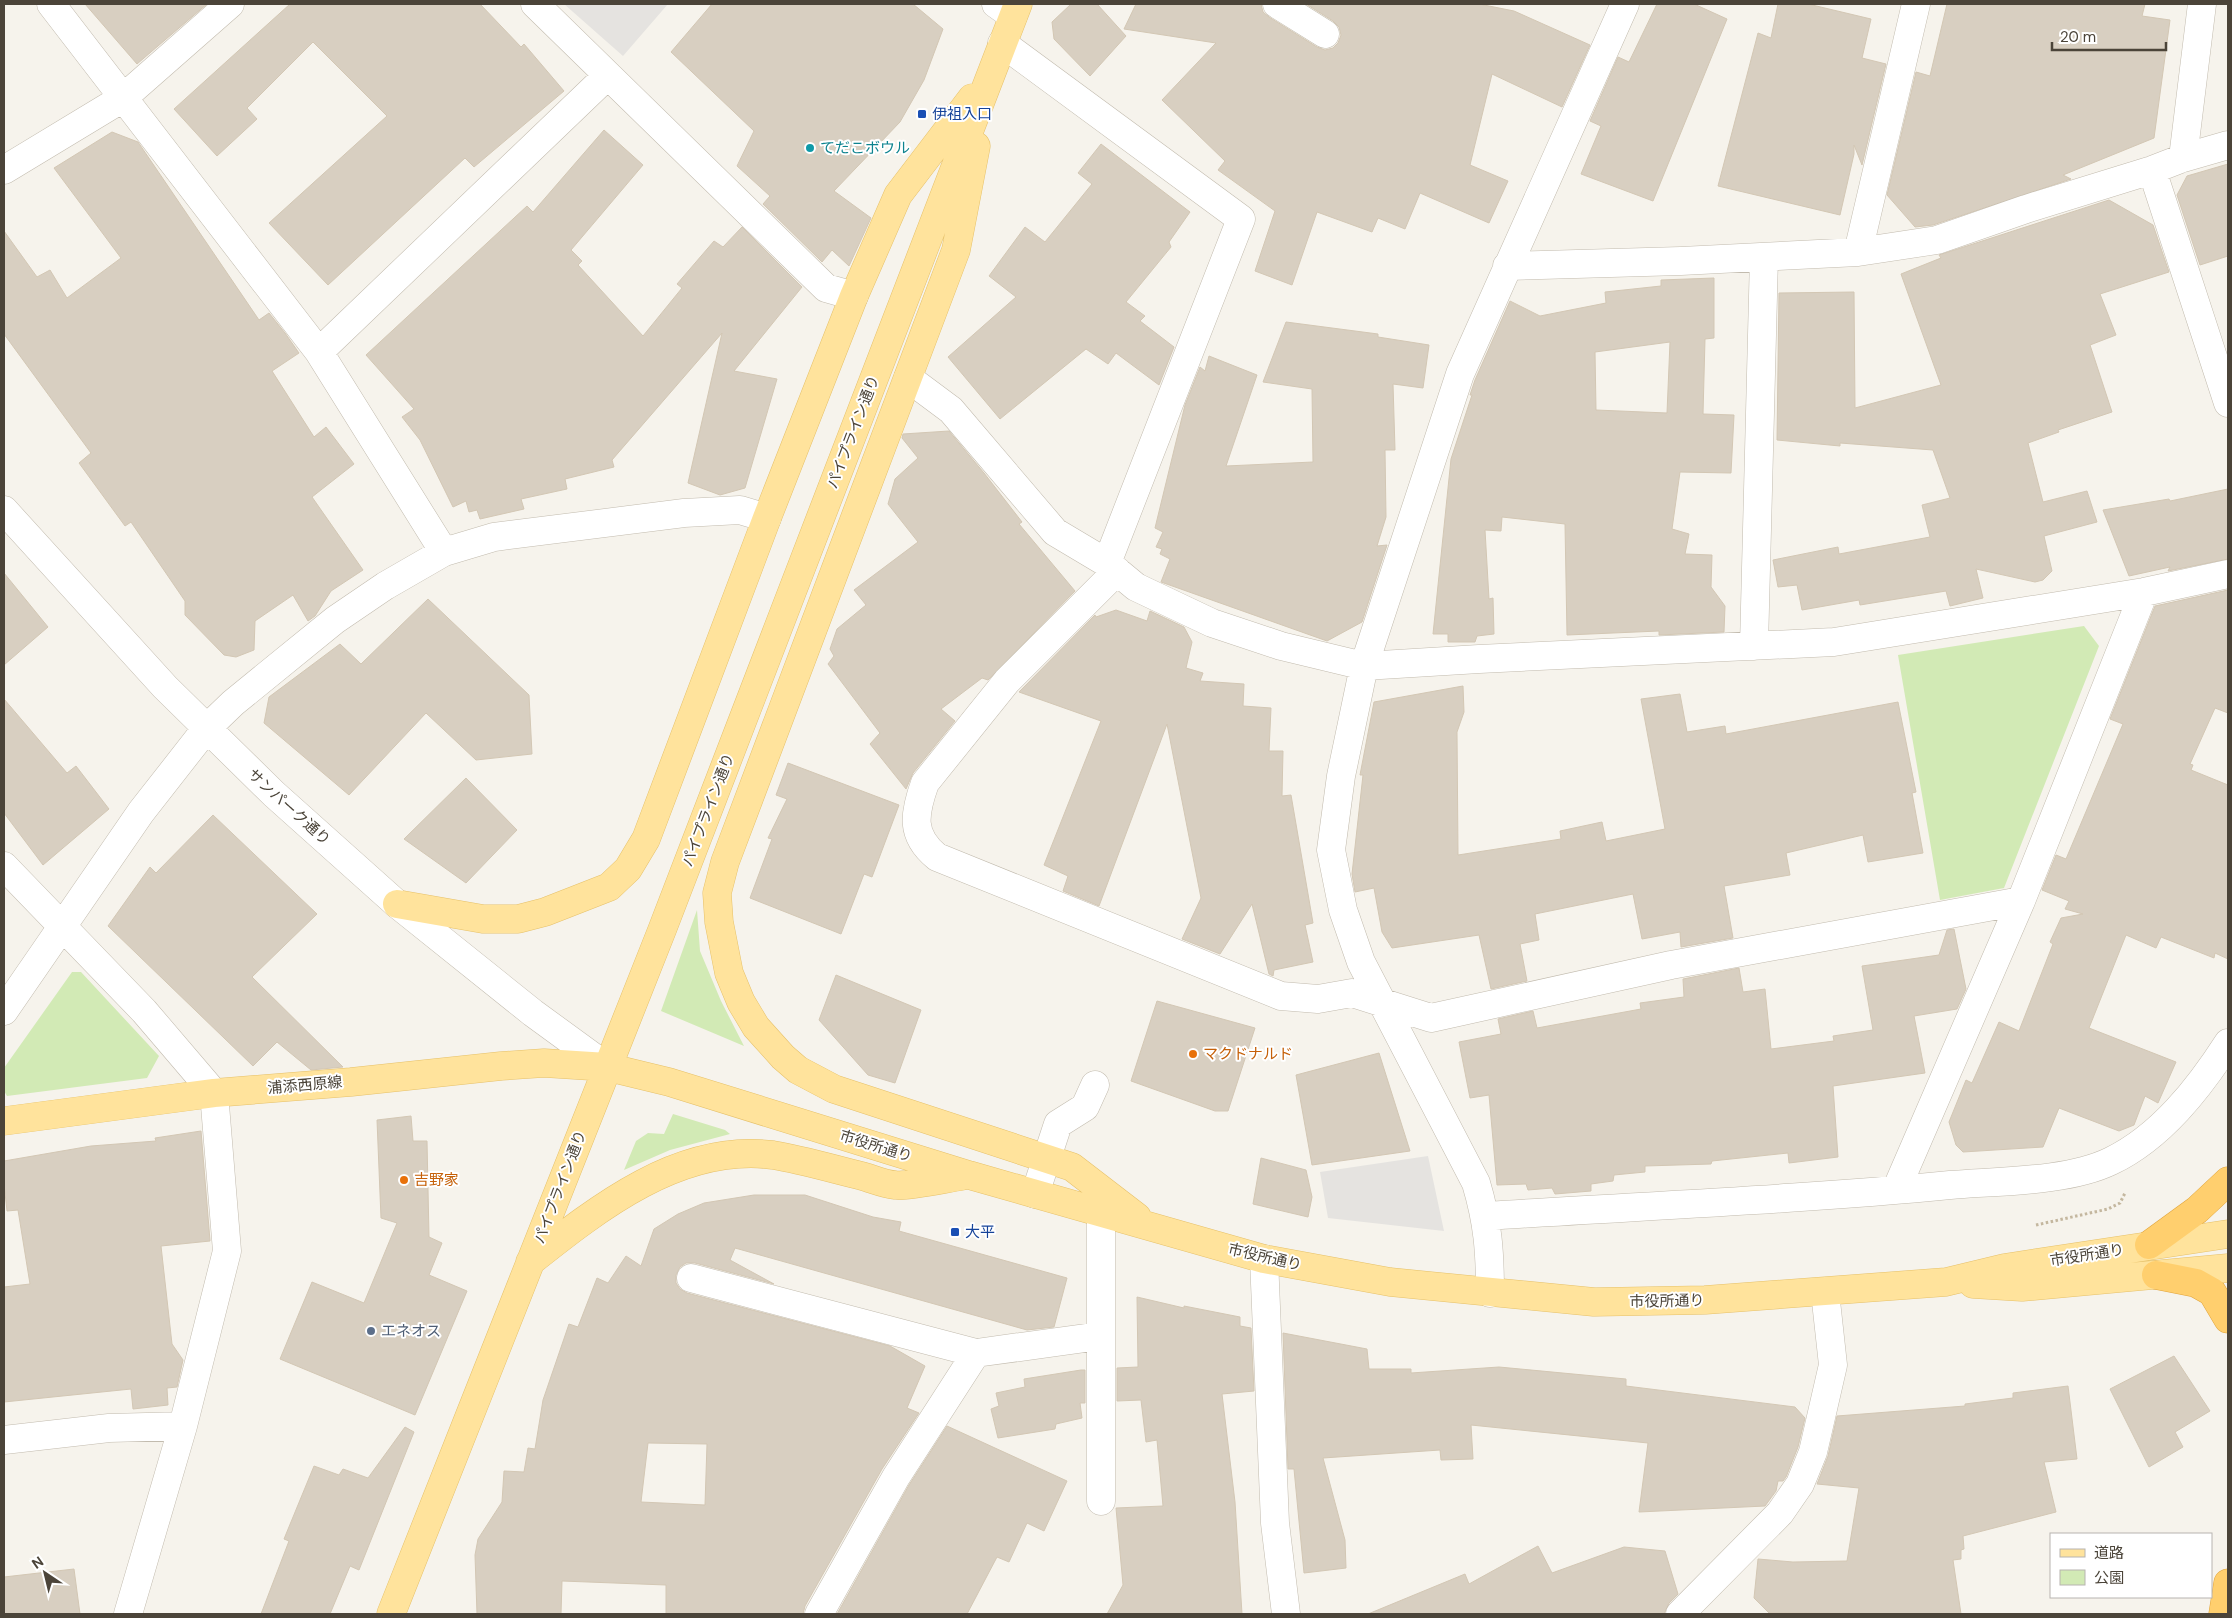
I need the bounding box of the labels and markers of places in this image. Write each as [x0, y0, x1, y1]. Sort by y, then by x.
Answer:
place label: 伊祖入口 [932, 104, 992, 124]
marker: 伊祖入口 [916, 108, 928, 120]
place label: てだこボウル [820, 138, 910, 158]
marker: てだこボウル [804, 142, 816, 154]
place label: マクドナルド [1203, 1044, 1293, 1064]
marker: マクドナルド [1187, 1048, 1199, 1060]
place label: 吉野家 [414, 1170, 459, 1190]
marker: 吉野家 [398, 1174, 410, 1186]
place label: 大平 [965, 1222, 995, 1242]
marker: 大平 [949, 1226, 961, 1238]
place label: エネオス [381, 1321, 441, 1341]
marker: エネオス [365, 1325, 377, 1337]

